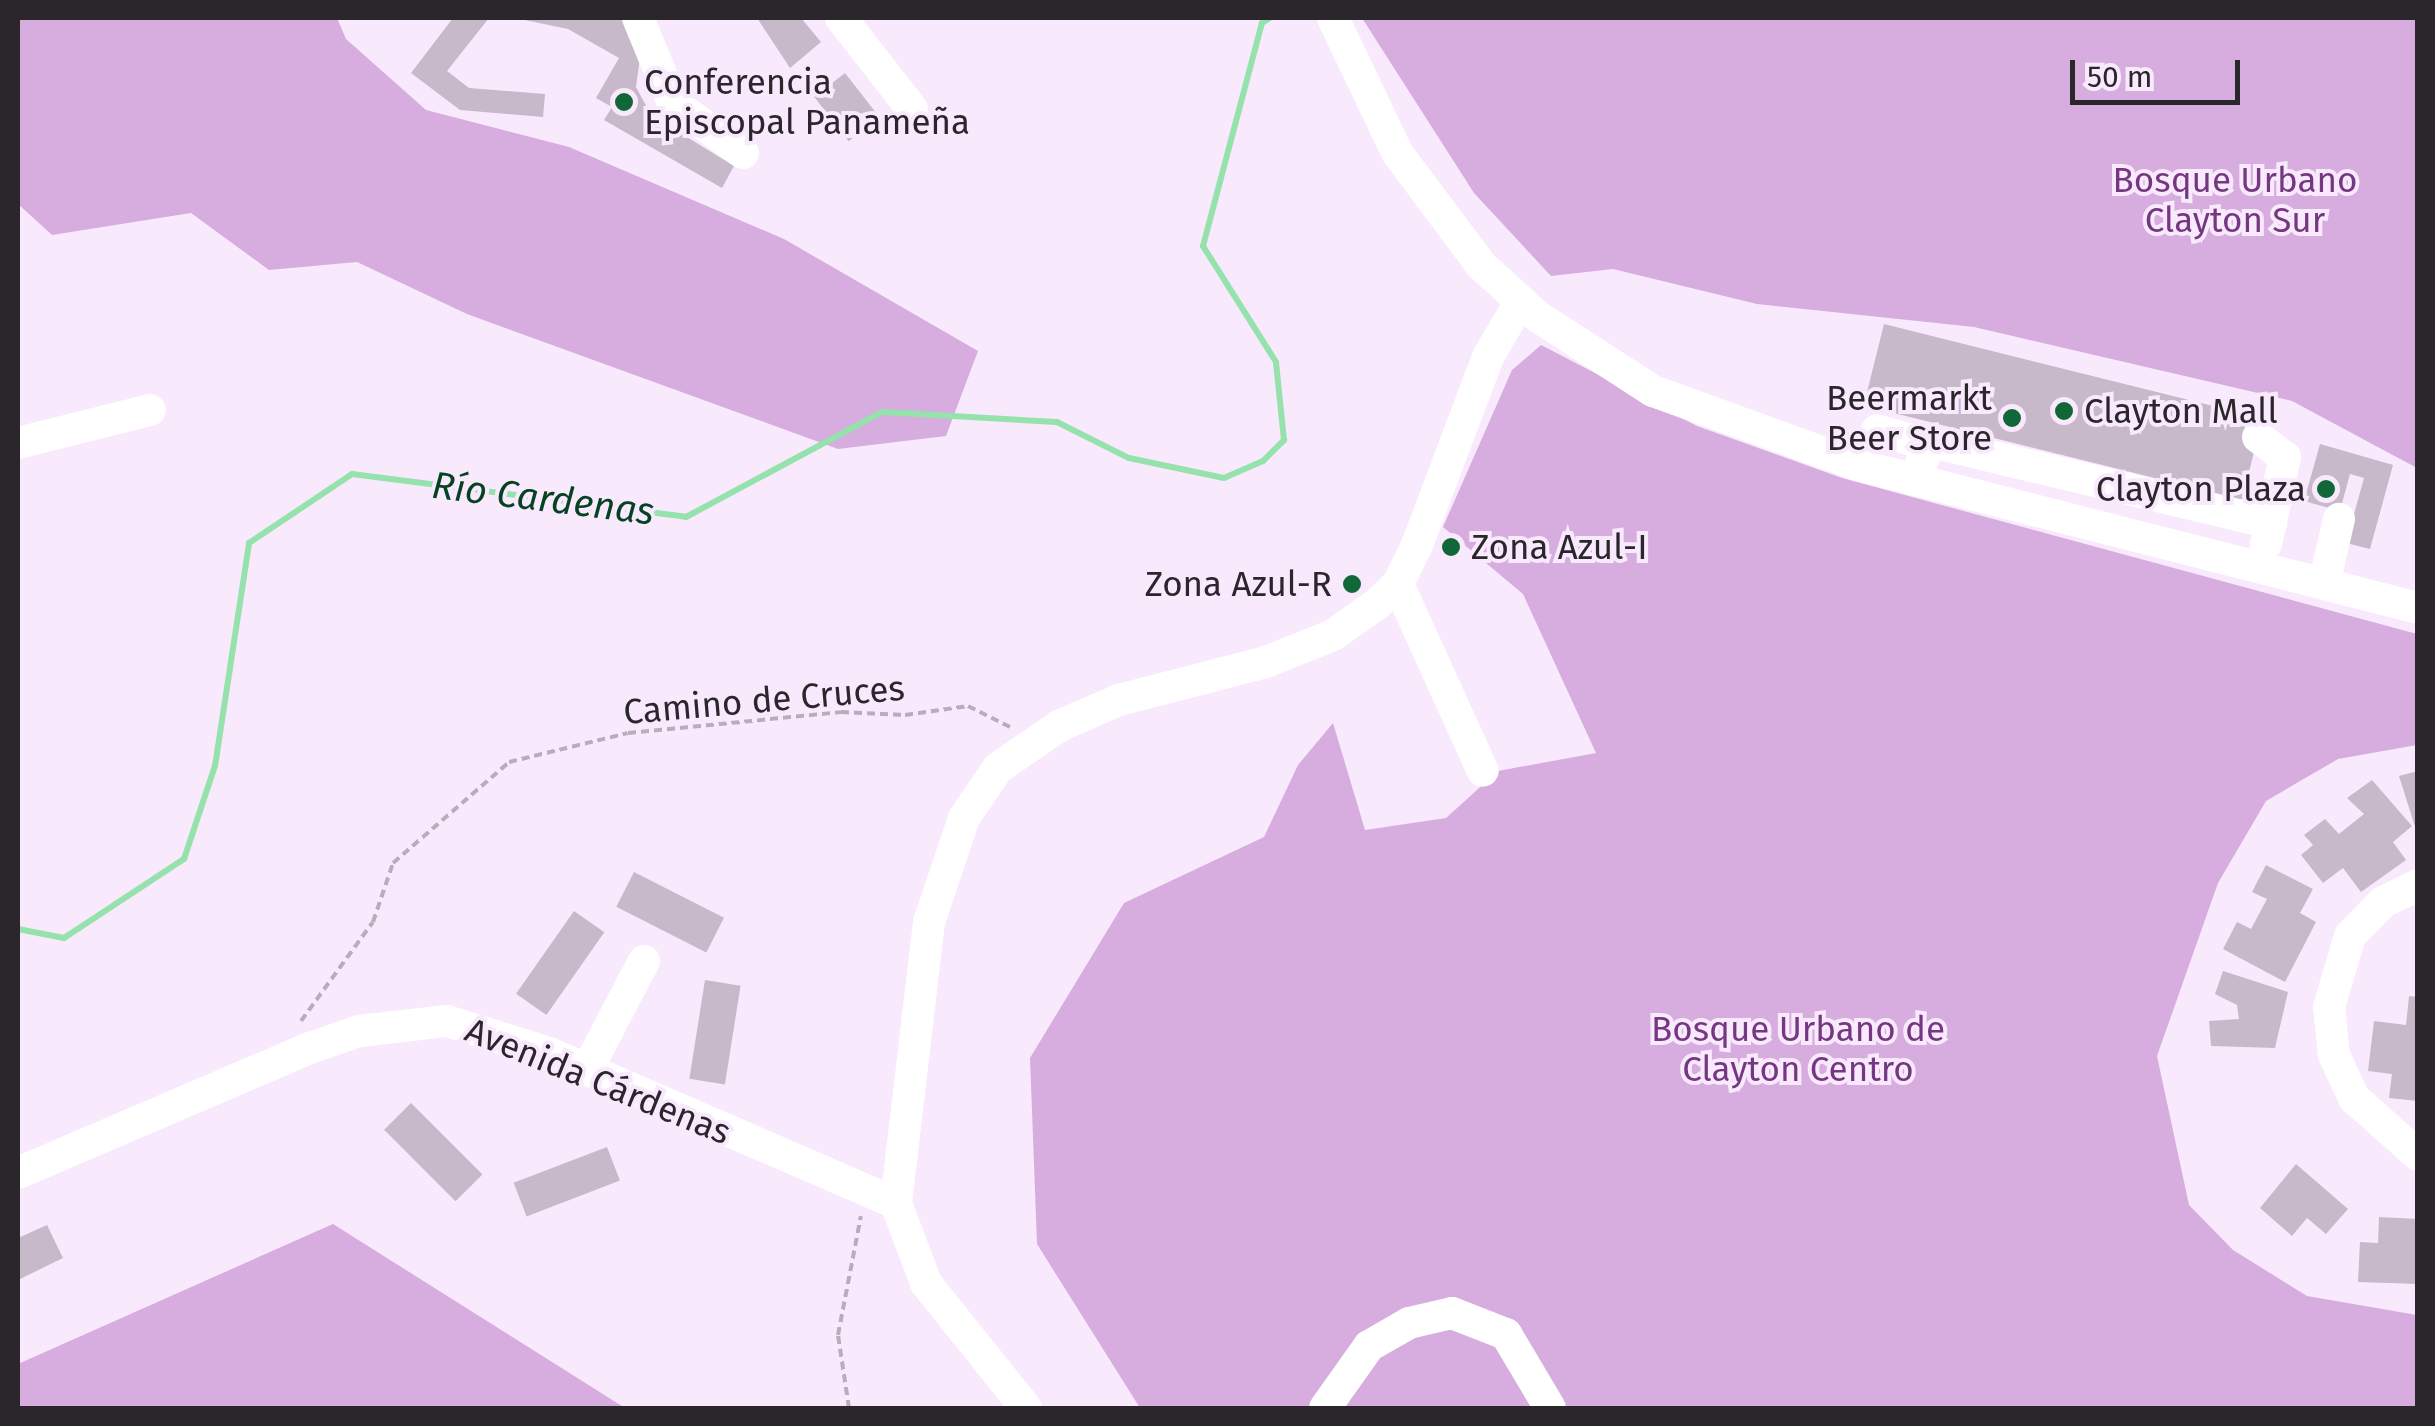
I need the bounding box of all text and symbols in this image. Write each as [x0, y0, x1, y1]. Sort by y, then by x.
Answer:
scale bar [2075, 40, 2245, 102]
text: 50 m [2087, 59, 2152, 95]
place label: Conferencia Episcopal Panameña [644, 61, 970, 143]
marker: Conferencia Episcopal Panameña [613, 91, 635, 113]
park label: Bosque Urbano Clayton Sur [2113, 159, 2357, 241]
place label: Beermarkt Beer Store [1826, 377, 1992, 459]
place label: Clayton Mall [2084, 390, 2278, 432]
marker: Clayton Mall [2053, 400, 2075, 422]
marker: Beermarkt Beer Store [2001, 407, 2023, 429]
water label: Río Cardenas [429, 463, 657, 535]
place label: Clayton Plaza [2096, 468, 2306, 510]
marker: Clayton Plaza [2315, 478, 2337, 500]
place label: Zona Azul-I [1471, 526, 1647, 568]
marker: Zona Azul-I [1440, 536, 1462, 558]
place label: Zona Azul-R [1145, 563, 1332, 605]
marker: Zona Azul-R [1341, 573, 1363, 595]
street label: Camino de Cruces [622, 667, 906, 733]
park label: Bosque Urbano de Clayton Centro [1651, 1008, 1945, 1090]
street label: Avenida Cárdenas [459, 1009, 737, 1153]

